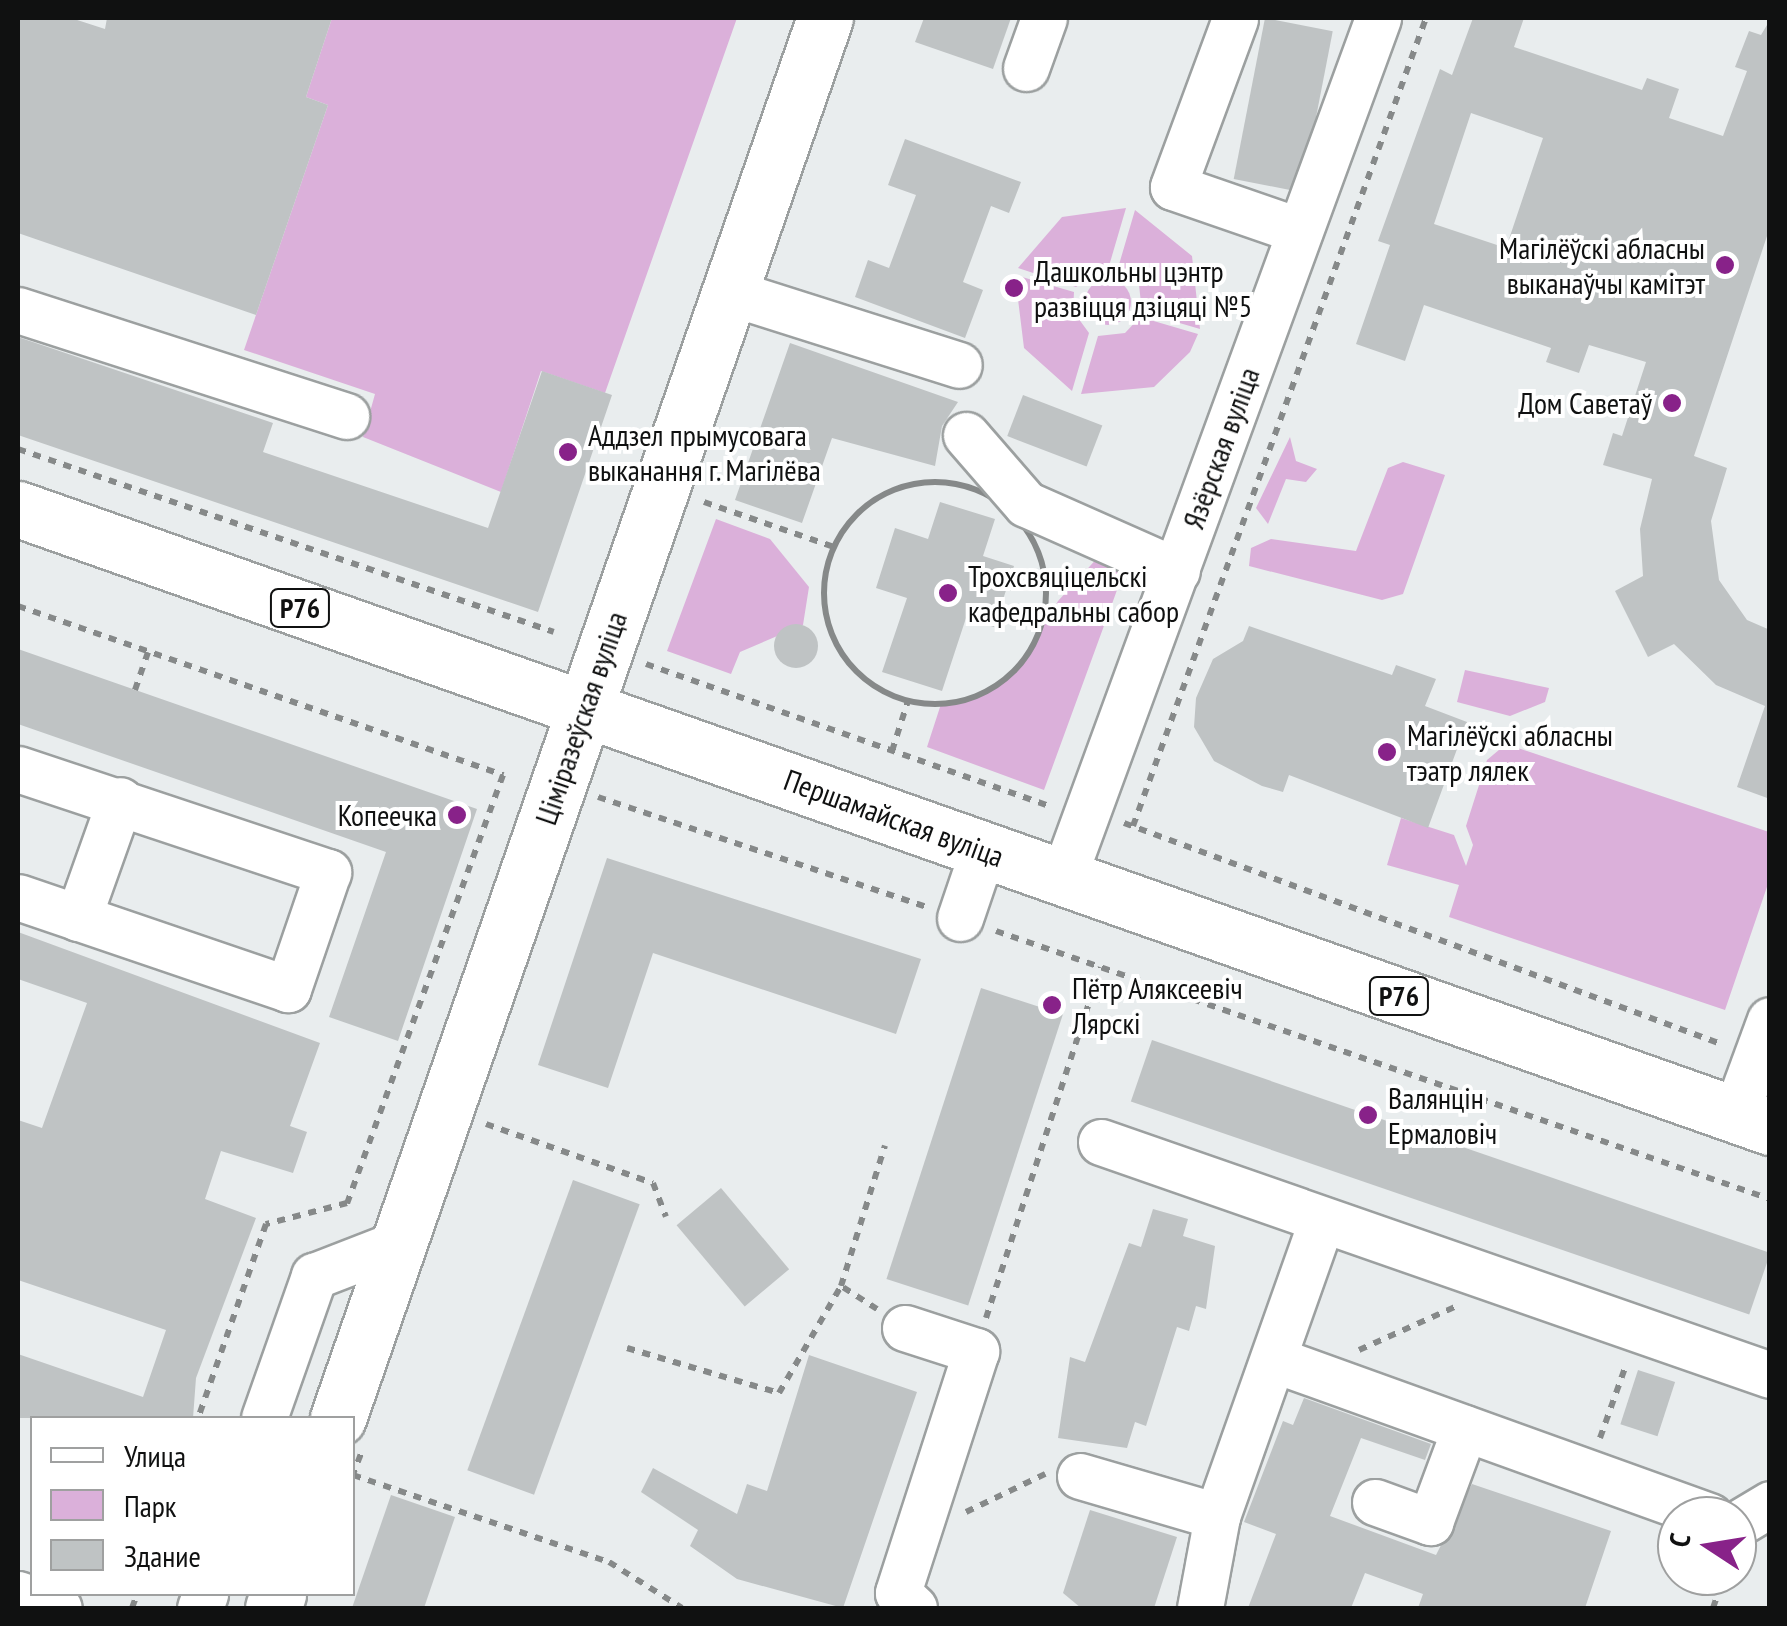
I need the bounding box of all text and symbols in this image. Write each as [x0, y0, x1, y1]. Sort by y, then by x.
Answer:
place label: Магілёўскі абласны выканаўчы камітэт [1499, 230, 1705, 300]
place label: Дашкольны цэнтр развіцця дзіцяці №5 [1034, 253, 1252, 324]
marker: Магілёўскі абласны выканаўчы камітэт [1714, 254, 1736, 276]
marker: Дашкольны цэнтр развіцця дзіцяці №5 [1003, 277, 1025, 299]
street label: Язёрская вуліца [1175, 362, 1267, 534]
place label: Дом Саветаў [1518, 385, 1652, 421]
marker: Дом Саветаў [1661, 392, 1683, 414]
place label: Аддзел прымусовага выканання г. Магілёва [588, 417, 823, 488]
marker: Аддзел прымусовага выканання г. Магілёва [557, 441, 579, 463]
place label: Трохсвяціцельскі кафедральны сабор [968, 558, 1179, 628]
marker: Трохсвяціцельскі кафедральны сабор [937, 582, 959, 604]
road number: Р76 [268, 585, 332, 631]
street label: Ціміразеўская вуліца [528, 607, 634, 829]
place label: Магілёўскі абласны тэатр лялек [1407, 717, 1613, 788]
marker: Магілёўскі абласны тэатр лялек [1376, 741, 1398, 763]
street label: Першамайская вуліца [779, 762, 1009, 874]
place label: Копеечка [338, 797, 437, 833]
marker: Копеечка [446, 804, 468, 826]
place label: Пётр Аляксеевіч Лярскі [1072, 970, 1244, 1040]
road number: Р76 [1366, 973, 1432, 1019]
marker: Пётр Аляксеевіч Лярскі [1041, 994, 1063, 1016]
place label: Валянцін Ермаловіч [1388, 1080, 1497, 1150]
marker: Валянцін Ермаловіч [1357, 1104, 1379, 1126]
legend [30, 1416, 355, 1596]
text: Улица [124, 1436, 186, 1475]
text: Парк [124, 1486, 176, 1525]
north arrow [1657, 1496, 1757, 1596]
text: С [1660, 1530, 1699, 1550]
text: Здание [124, 1536, 201, 1575]

